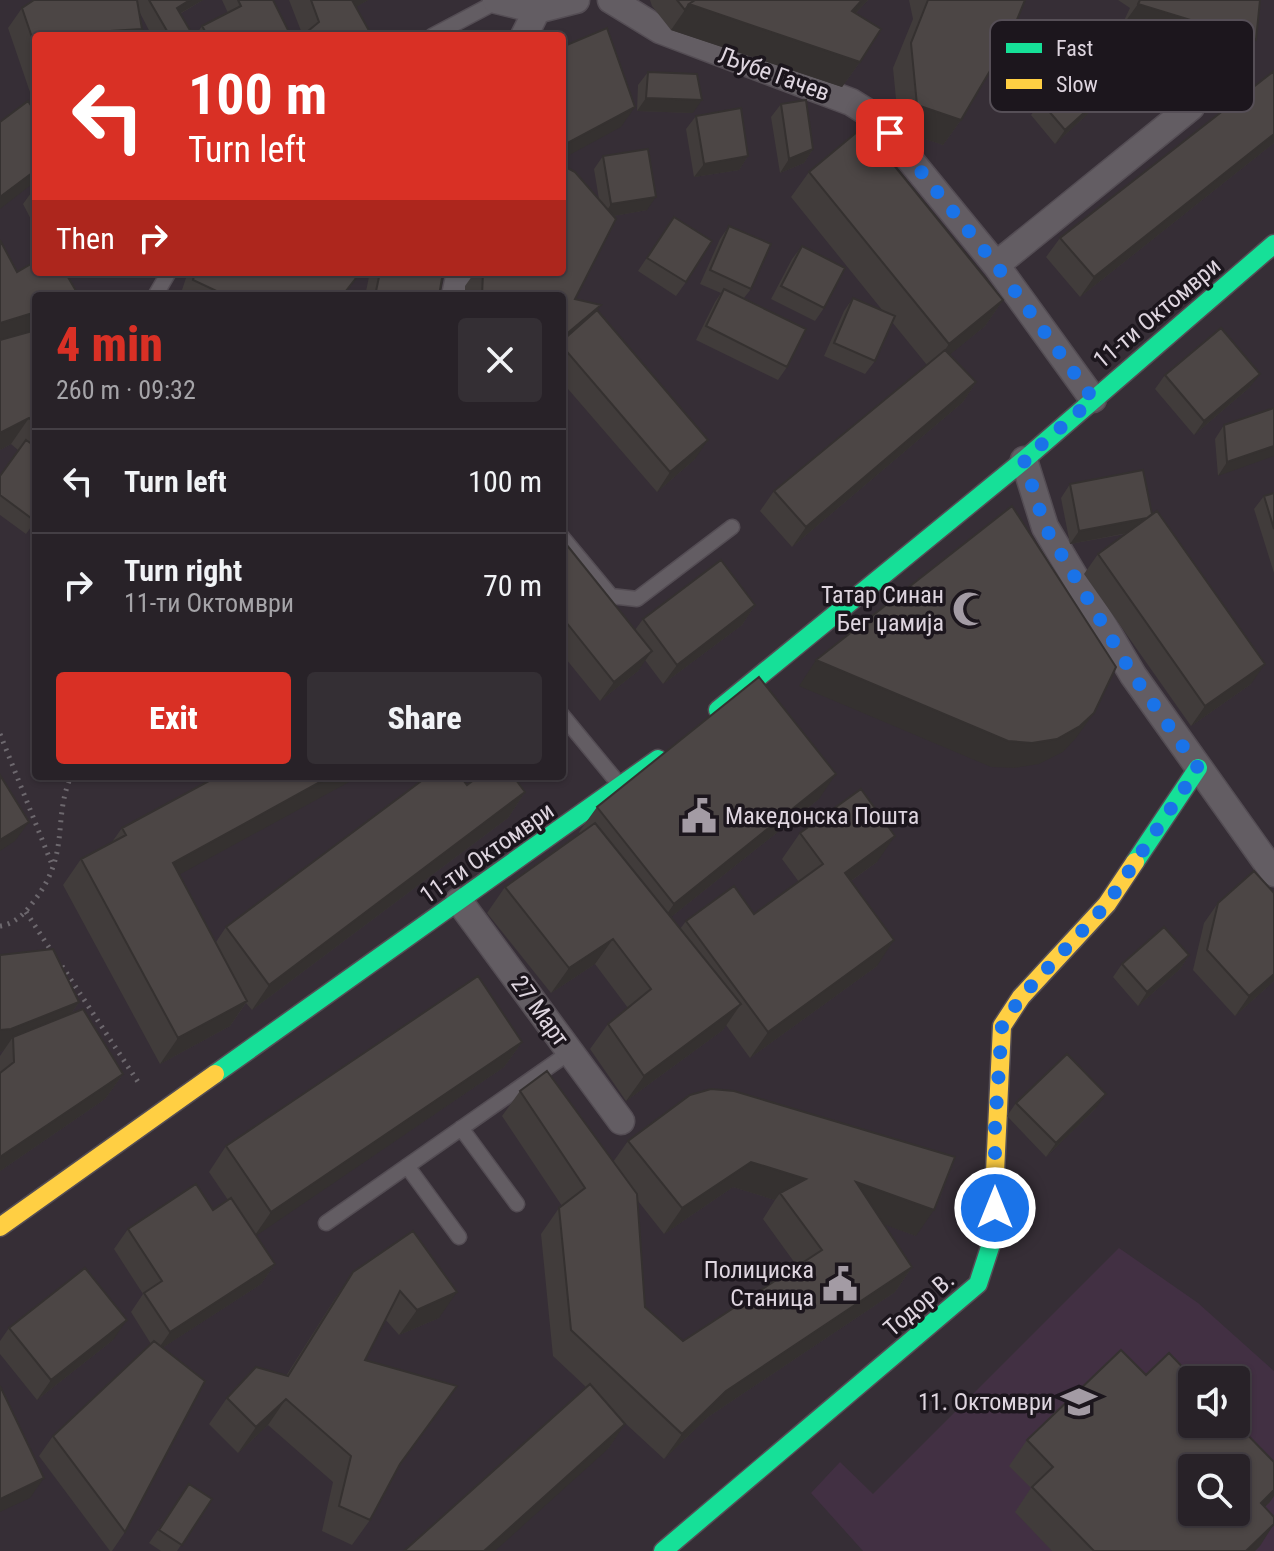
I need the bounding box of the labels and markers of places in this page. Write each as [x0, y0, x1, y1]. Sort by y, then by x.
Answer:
pin [856, 99, 924, 167]
place label: Татар Синан Бег џамија [821, 581, 944, 637]
mosque icon: Татар Синан Бег џамија [951, 590, 989, 628]
public building icon: Македонска Пошта [680, 797, 718, 835]
place label: Македонска Пошта [725, 802, 919, 830]
place label: Полициска Станица [704, 1256, 814, 1312]
public building icon: Полициска Станица [821, 1265, 859, 1303]
school or university icon: 11. Октомври [1060, 1383, 1098, 1421]
place label: 11. Октомври [918, 1388, 1053, 1416]

